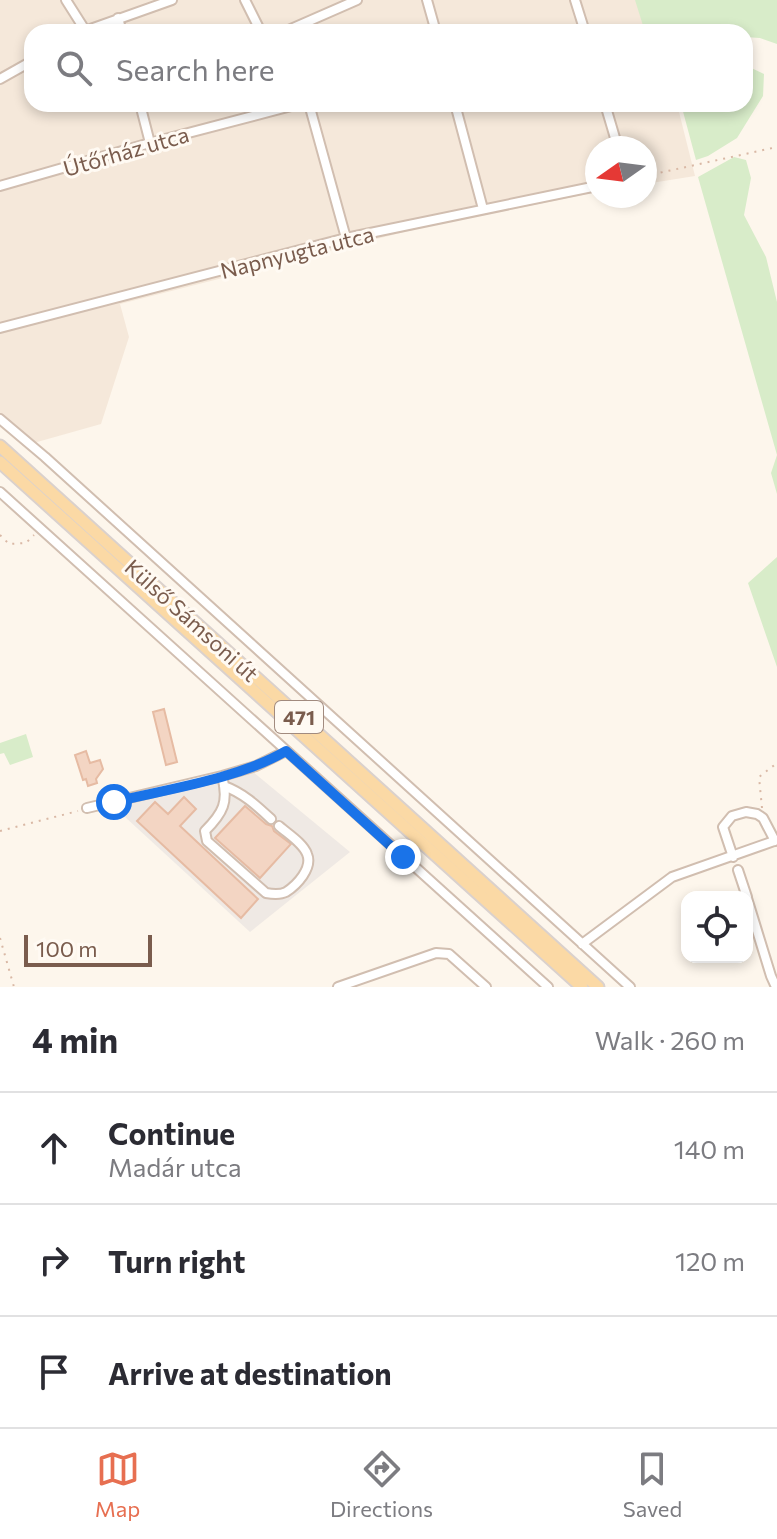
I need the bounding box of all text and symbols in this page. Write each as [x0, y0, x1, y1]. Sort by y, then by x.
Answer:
search box [24, 24, 753, 112]
icon: search [52, 46, 96, 90]
text: Search here [116, 50, 275, 87]
street label: Útőrház utca [60, 120, 192, 182]
north arrow [585, 136, 657, 208]
street label: Napnyugta utca [217, 220, 377, 284]
street label: Külső Sámsoni út [120, 553, 264, 687]
road number: 471 [275, 701, 323, 733]
route start [96, 784, 132, 820]
route end [385, 839, 421, 875]
map controls [681, 891, 753, 963]
button: locate [681, 891, 753, 963]
scale bar [24, 931, 152, 967]
text: 100 m [36, 935, 98, 962]
text: 4 min [32, 1018, 118, 1060]
text: Walk · 260 m [595, 1024, 745, 1055]
text: Continue [108, 1114, 235, 1151]
icon: ahead [32, 1126, 76, 1170]
text: 140 m [674, 1133, 745, 1164]
text: Madár utca [108, 1151, 242, 1182]
icon: right [32, 1238, 76, 1282]
text: Turn right [108, 1242, 245, 1279]
text: 120 m [675, 1245, 745, 1276]
icon: arrive [32, 1350, 76, 1394]
text: Arrive at destination [108, 1354, 392, 1391]
tab: Map [95, 1447, 140, 1522]
tab: Directions [330, 1447, 433, 1522]
tab: Saved [623, 1447, 682, 1522]

